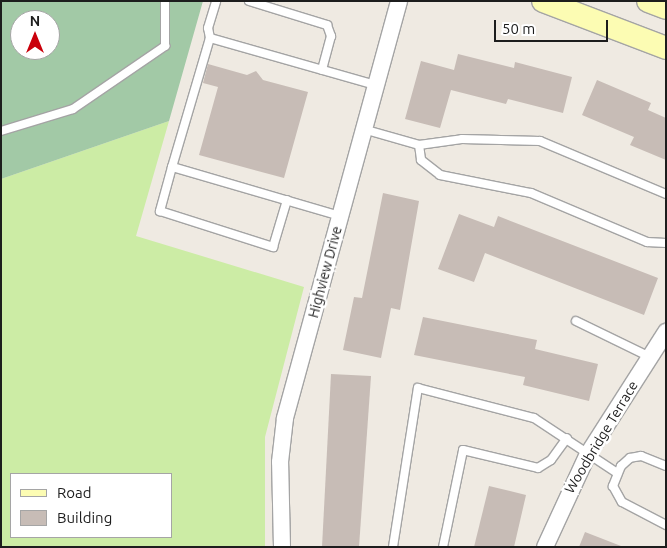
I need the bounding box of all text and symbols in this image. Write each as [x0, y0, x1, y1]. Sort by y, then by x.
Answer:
north arrow [10, 10, 60, 60]
scale bar [497, 10, 611, 42]
text: N [30, 13, 40, 29]
text: 50 m [502, 20, 535, 37]
street label: Highview Drive [305, 224, 345, 320]
street label: Woodbridge Terrace [561, 378, 641, 496]
legend [10, 473, 172, 538]
text: Road [57, 484, 92, 501]
text: Building [57, 509, 112, 526]

